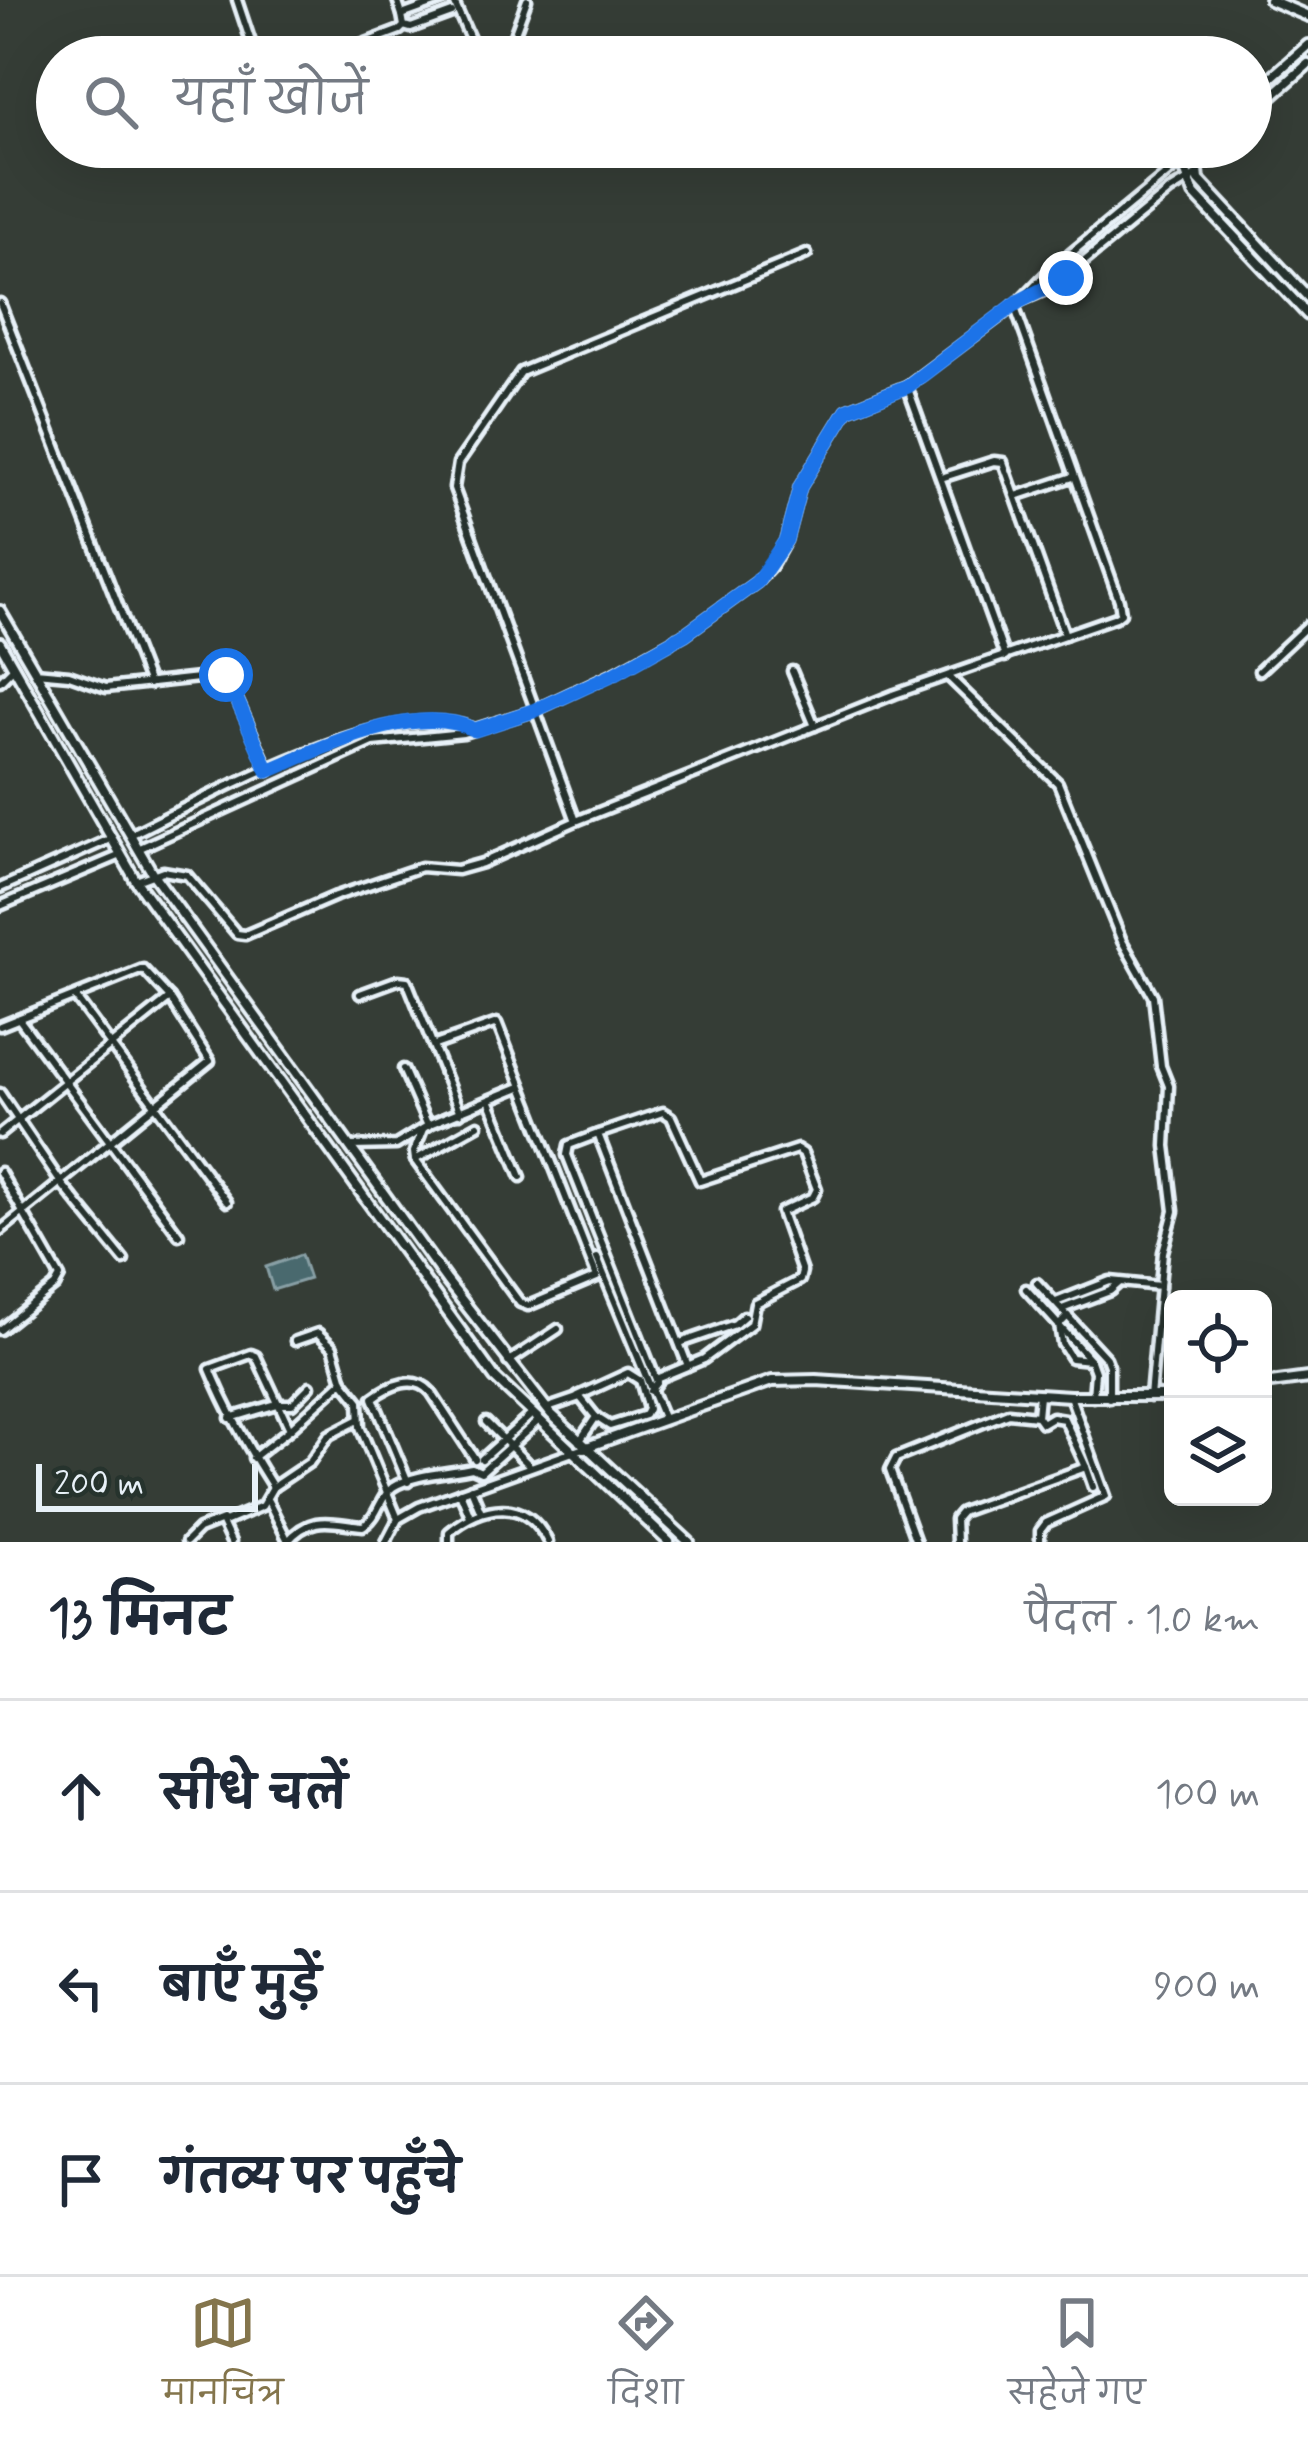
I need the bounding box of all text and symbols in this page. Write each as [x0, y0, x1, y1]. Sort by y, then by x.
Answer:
search box [36, 36, 1272, 168]
icon: search [78, 69, 144, 135]
text: यहाँ खोजें [174, 72, 368, 131]
route end [1039, 251, 1093, 305]
route start [199, 648, 253, 702]
map controls [1164, 1290, 1272, 1506]
button: locate [1164, 1290, 1272, 1398]
button: layers [1164, 1398, 1272, 1506]
scale bar [36, 1458, 258, 1511]
text: 200 m [54, 1463, 144, 1507]
text: 13 मिनट [48, 1587, 230, 1653]
text: पैदल · 1.0 km [1025, 1595, 1260, 1646]
icon: ahead [48, 1763, 114, 1829]
text: सीधे चलें [162, 1766, 347, 1825]
text: 100 m [1155, 1770, 1260, 1821]
icon: left [48, 1955, 114, 2021]
text: बाएँ मुड़ें [162, 1958, 321, 2017]
text: 900 m [1154, 1962, 1260, 2013]
icon: arrive [48, 2147, 114, 2213]
text: गंतव्य पर पहुँचे [162, 2150, 460, 2209]
tab: मानचित्र [162, 2290, 283, 2429]
tab: दिशा [608, 2290, 683, 2429]
tab: सहेजे गए [1008, 2290, 1146, 2429]

